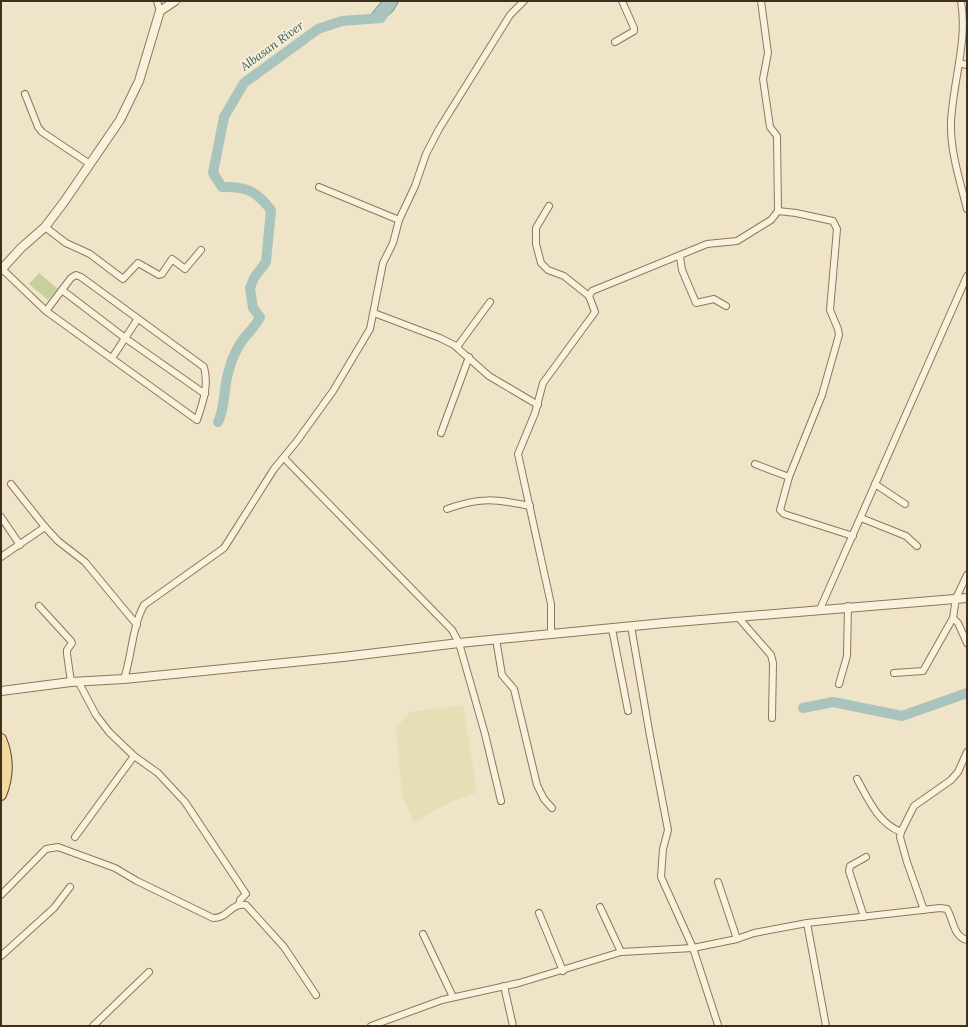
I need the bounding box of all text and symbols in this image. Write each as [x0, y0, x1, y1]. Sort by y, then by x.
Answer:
water label: Albasan River [236, 17, 307, 74]

